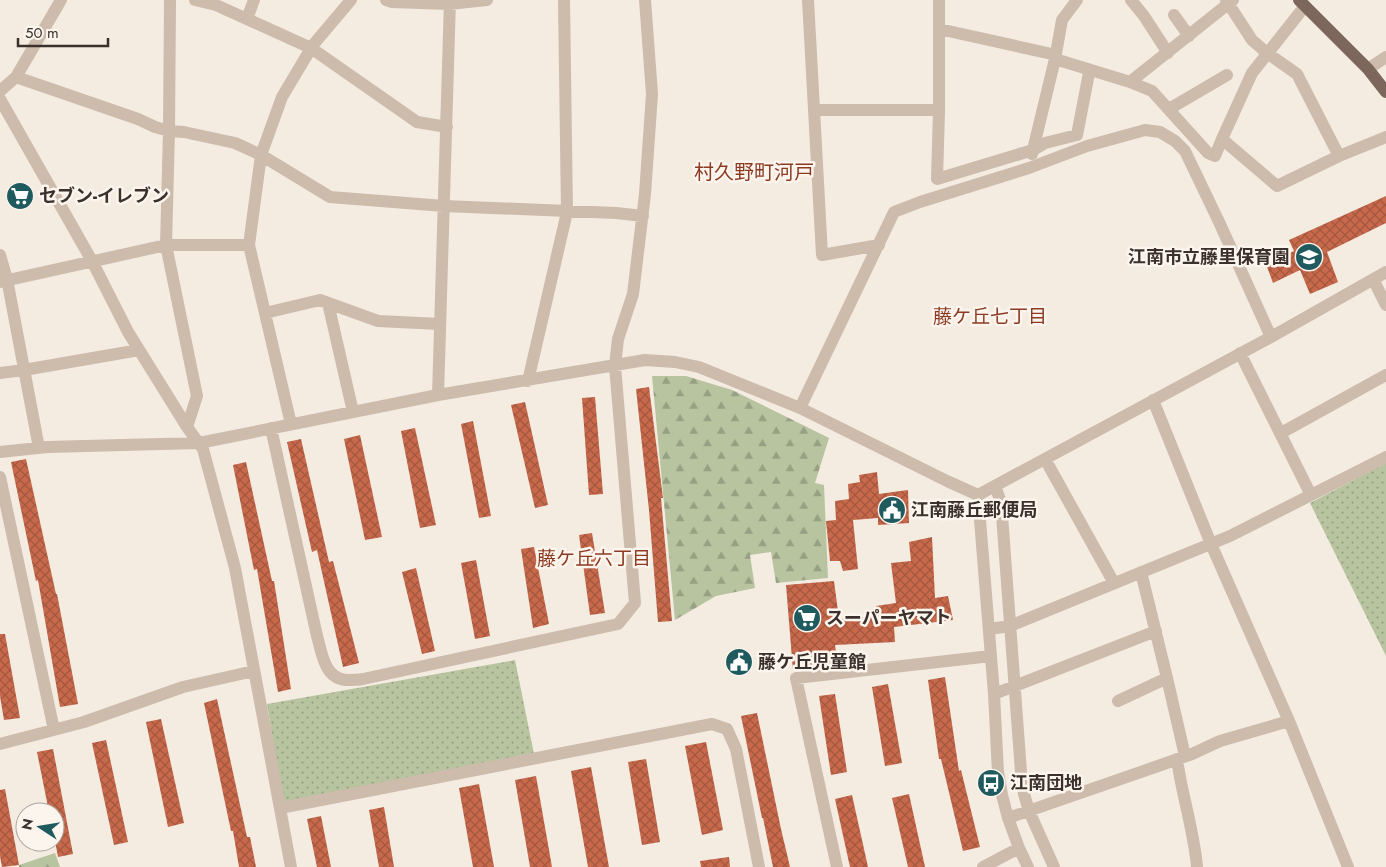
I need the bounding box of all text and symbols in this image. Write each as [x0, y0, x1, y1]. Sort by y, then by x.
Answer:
scale bar [18, 15, 108, 47]
text: 50 m [25, 22, 59, 44]
district label: 村久野町河戸 [694, 158, 814, 187]
supermarket icon: セブン-イレブン [5, 181, 35, 211]
place label: セブン-イレブン [39, 183, 169, 209]
school or university icon: 江南市立藤里保育園 [1294, 242, 1324, 272]
place label: 江南市立藤里保育園 [1128, 244, 1290, 270]
district label: 藤ケ丘七丁目 [933, 303, 1047, 330]
public building icon: 江南藤丘郵便局 [877, 495, 907, 525]
place label: 江南藤丘郵便局 [911, 497, 1037, 523]
district label: 藤ケ丘六丁目 [537, 545, 651, 572]
supermarket icon: スーパーヤマト [792, 603, 822, 633]
place label: スーパーヤマト [826, 605, 952, 631]
public building icon: 藤ケ丘児童館 [724, 647, 754, 677]
place label: 藤ケ丘児童館 [758, 649, 866, 675]
bus stop icon: 江南団地 [976, 768, 1006, 798]
place label: 江南団地 [1010, 770, 1082, 796]
north arrow [15, 802, 65, 852]
text: N [16, 817, 38, 832]

